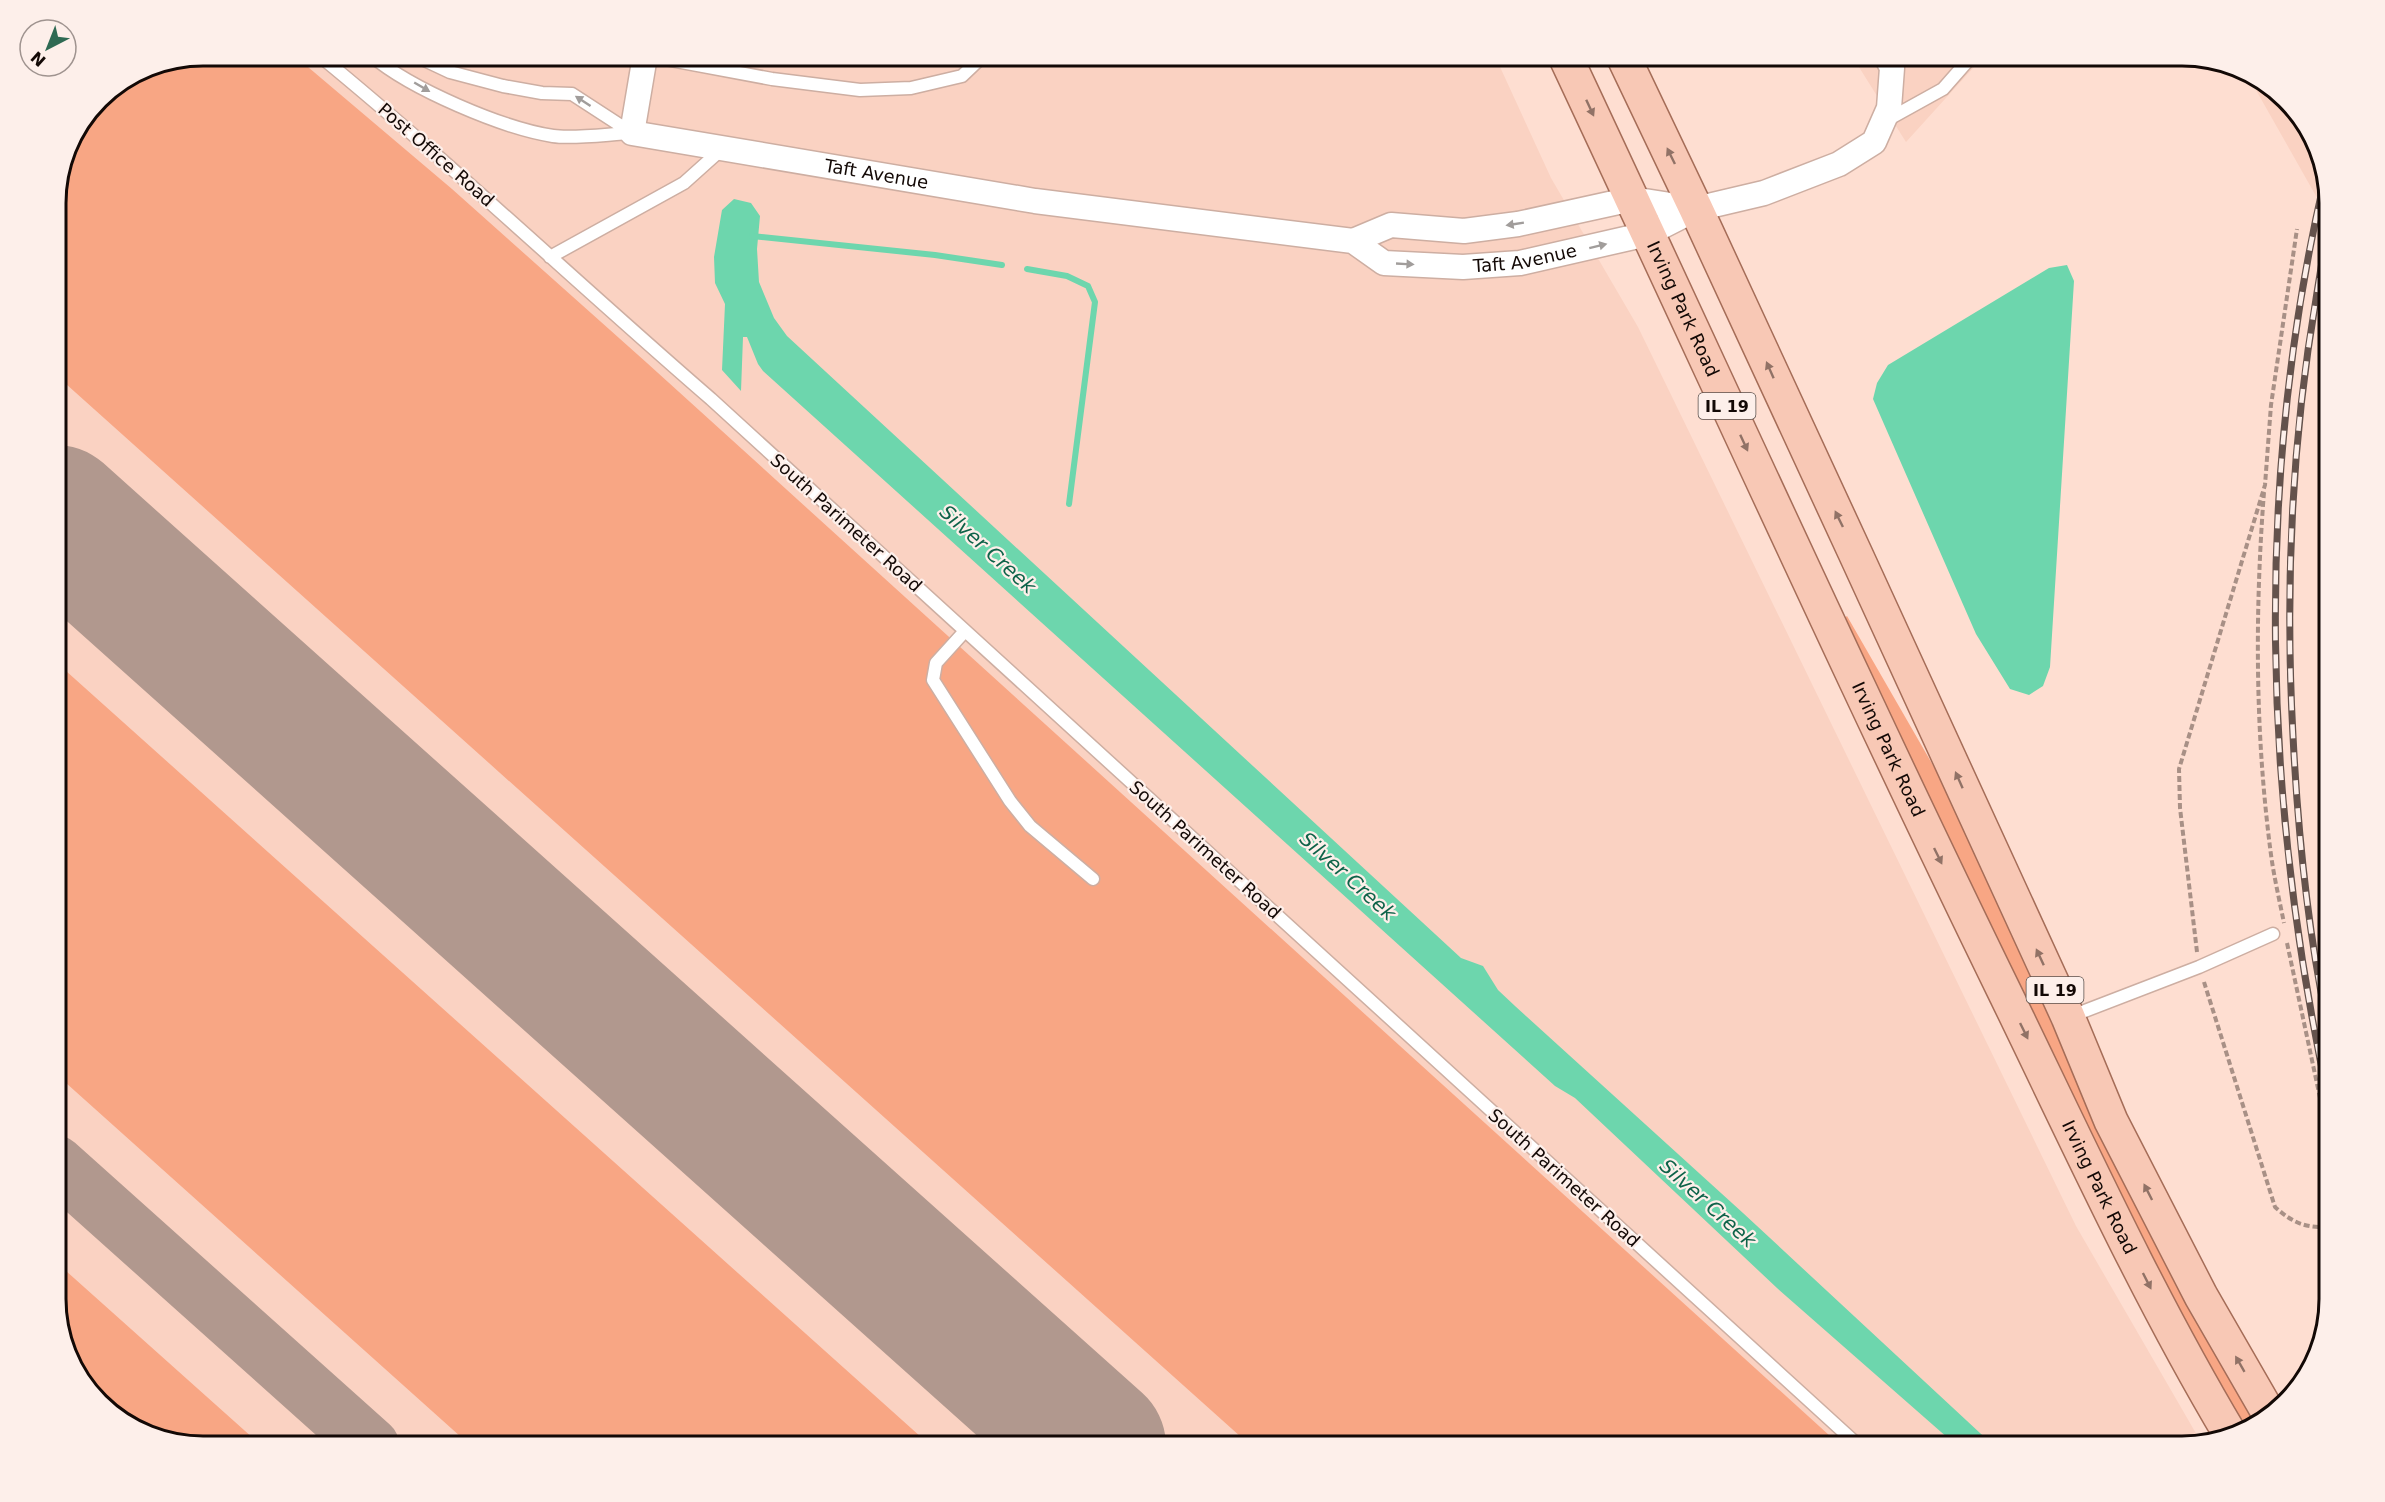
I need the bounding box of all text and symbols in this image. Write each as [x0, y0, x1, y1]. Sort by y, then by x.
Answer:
north arrow [18, 18, 78, 78]
text: N [27, 47, 50, 70]
one-way arrow [413, 82, 430, 92]
one-way arrow [575, 95, 591, 106]
street label: Post Office Road [374, 99, 499, 211]
one-way arrow [1585, 100, 1594, 117]
one-way arrow [1667, 148, 1676, 165]
street label: Taft Avenue [822, 155, 930, 193]
one-way arrow [1506, 220, 1525, 229]
street label: Irving Park Road [1643, 238, 1724, 380]
street label: Taft Avenue [1471, 239, 1579, 276]
one-way arrow [1589, 241, 1607, 251]
one-way arrow [1395, 260, 1414, 269]
one-way arrow [1765, 361, 1774, 378]
road number: IL 19 [1698, 393, 1756, 419]
one-way arrow [1740, 435, 1749, 452]
street label: South Parimeter Road [766, 449, 926, 596]
water label: Silver Creek [935, 500, 1042, 599]
one-way arrow [1834, 510, 1843, 527]
street label: Irving Park Road [1848, 678, 1930, 820]
one-way arrow [1954, 772, 1963, 789]
street label: South Parimeter Road [1125, 776, 1285, 923]
water label: Silver Creek [1295, 827, 1402, 926]
one-way arrow [1934, 847, 1943, 864]
one-way arrow [2035, 948, 2045, 966]
road number: IL 19 [2026, 977, 2084, 1003]
one-way arrow [2019, 1023, 2028, 1040]
street label: South Parimeter Road [1484, 1104, 1644, 1251]
street label: Irving Park Road [2058, 1117, 2141, 1258]
water label: Silver Creek [1655, 1154, 1762, 1253]
one-way arrow [2143, 1183, 2152, 1200]
one-way arrow [2142, 1273, 2152, 1290]
one-way arrow [2235, 1355, 2245, 1372]

